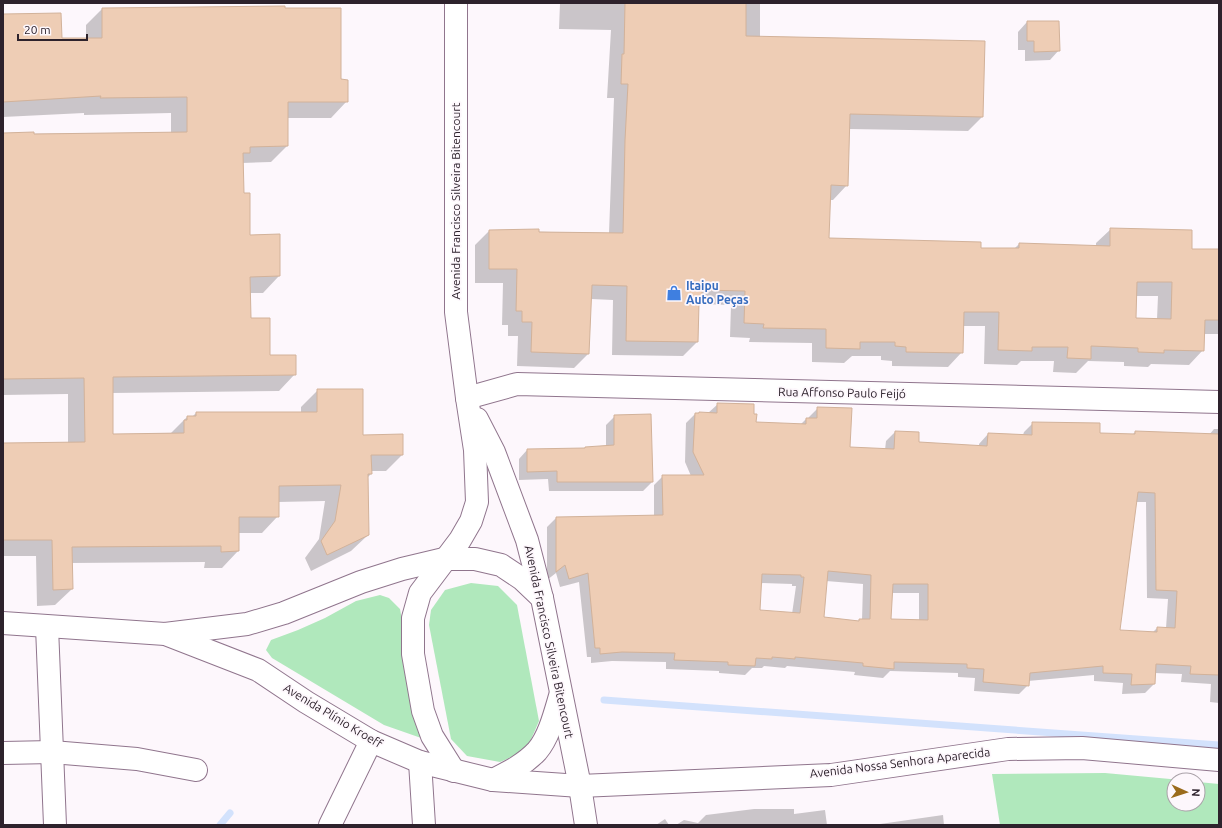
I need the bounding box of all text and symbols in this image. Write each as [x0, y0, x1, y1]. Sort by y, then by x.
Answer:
scale bar [18, 16, 87, 42]
text: 20 m [24, 23, 51, 36]
street label: Avenida Francisco Silveira Bitencourt [449, 102, 462, 300]
place label: Itaipu Auto Peças [686, 279, 749, 308]
shop icon: Itaipu Auto Peças [665, 284, 683, 302]
street label: Rua Affonso Paulo Feijó [778, 385, 906, 400]
street label: Avenida Francisco Silveira Bitencourt [523, 544, 576, 740]
street label: Avenida Plínio Kroeff [281, 681, 386, 751]
street label: Avenida Nossa Senhora Aparecida [809, 745, 991, 780]
north arrow [1166, 772, 1206, 812]
text: N [1190, 788, 1202, 797]

